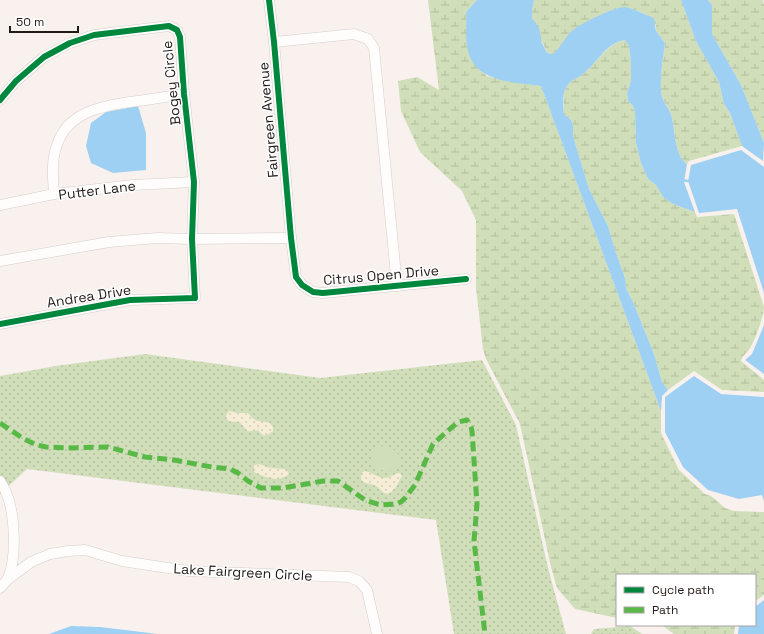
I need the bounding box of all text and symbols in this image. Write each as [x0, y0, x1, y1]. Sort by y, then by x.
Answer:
scale bar [10, 8, 78, 34]
text: 50 m [16, 14, 44, 30]
street label: Bogey Circle [158, 40, 184, 126]
street label: Fairgreen Avenue [254, 61, 282, 179]
street label: Putter Lane [57, 176, 137, 204]
street label: Citrus Open Drive [322, 261, 440, 289]
street label: Andrea Drive [46, 280, 132, 312]
street label: Lake Fairgreen Circle [173, 559, 313, 585]
legend [616, 574, 756, 626]
text: Cycle path [652, 582, 714, 598]
text: Path [652, 602, 678, 618]

